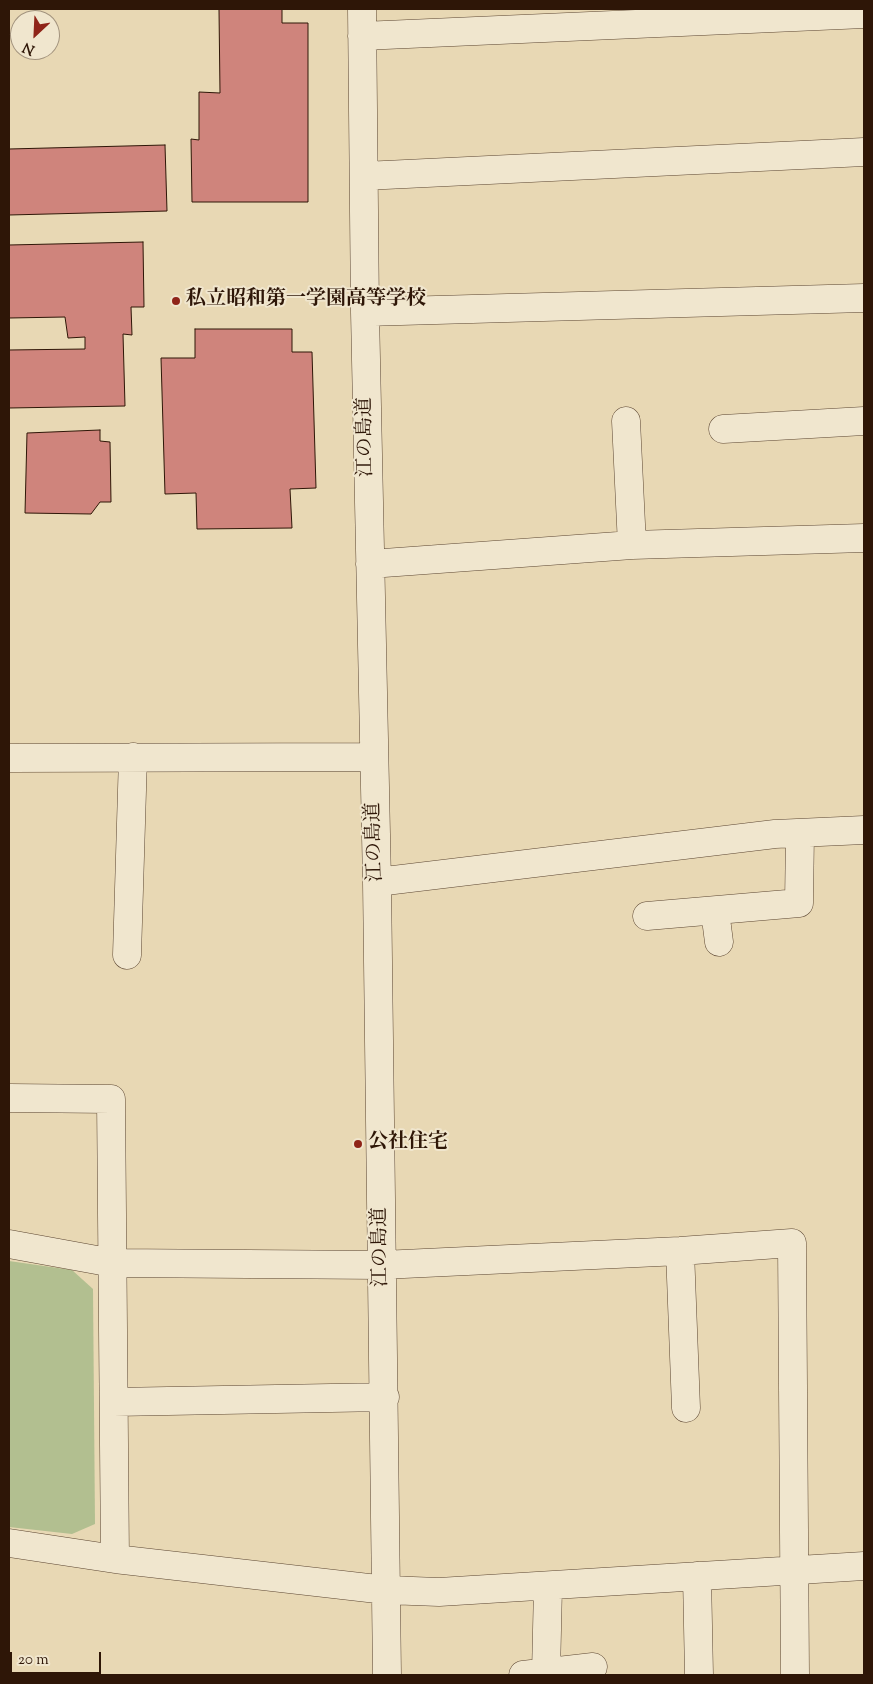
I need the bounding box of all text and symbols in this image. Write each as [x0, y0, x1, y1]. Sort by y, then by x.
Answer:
north arrow [10, 10, 60, 60]
text: N [20, 36, 38, 59]
place label: 私立昭和第一学園高等学校 [186, 289, 426, 313]
marker: 私立昭和第一学園高等学校 [170, 295, 182, 307]
street label: 江の島道 [354, 397, 380, 477]
street label: 江の島道 [363, 802, 389, 882]
place label: 公社住宅 [368, 1132, 448, 1156]
marker: 公社住宅 [352, 1138, 364, 1150]
street label: 江の島道 [369, 1207, 395, 1287]
scale bar [12, 1642, 104, 1674]
text: 20 m [18, 1650, 49, 1671]

